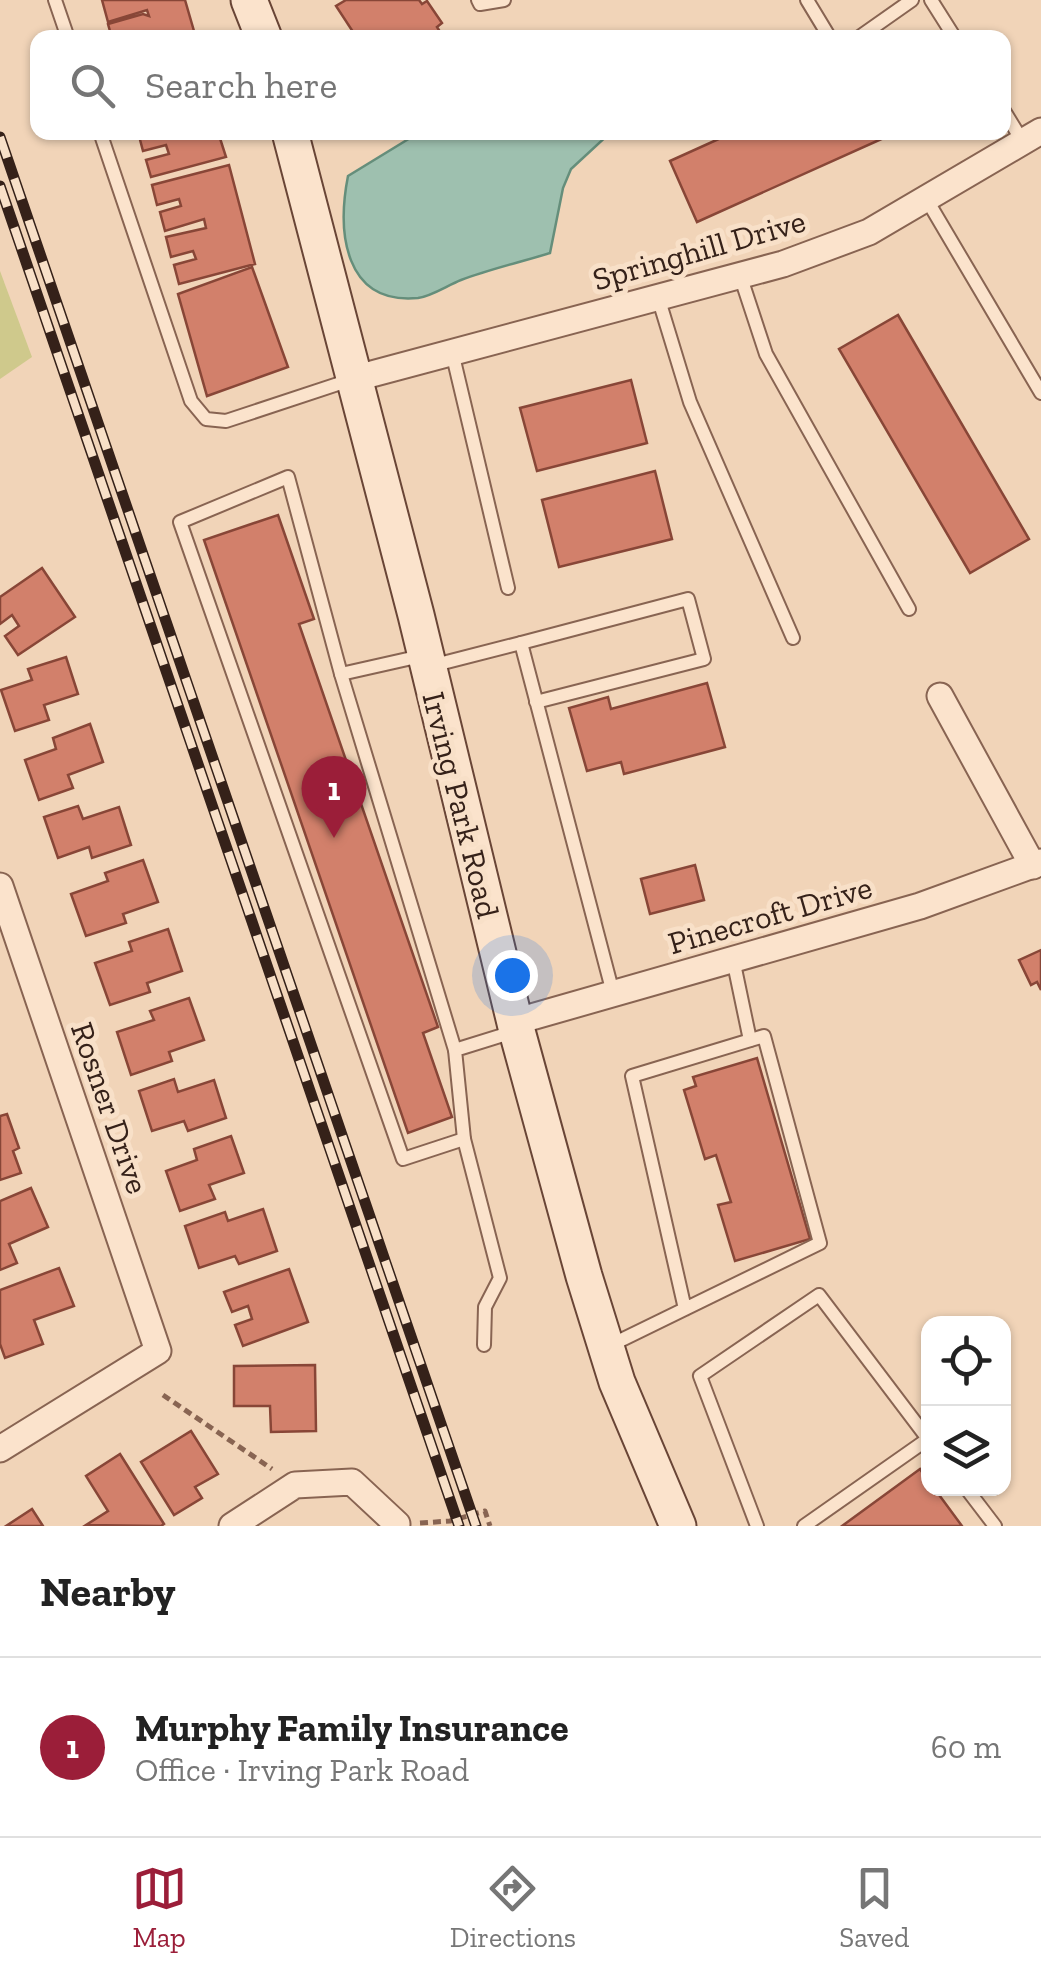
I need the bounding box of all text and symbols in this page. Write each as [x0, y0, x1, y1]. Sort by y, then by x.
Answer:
search box [30, 30, 1011, 140]
icon: search [65, 58, 120, 113]
text: Search here [145, 62, 337, 108]
street label: Springhill Drive [588, 201, 810, 299]
street label: Irving Park Road [415, 688, 508, 922]
pin: 1 [302, 756, 366, 838]
street label: Pinecroft Drive [664, 868, 876, 962]
your location [487, 950, 538, 1001]
street label: Rosner Drive [63, 1017, 157, 1199]
map controls [921, 1316, 1011, 1496]
button: locate [921, 1316, 1011, 1406]
button: layers [921, 1406, 1011, 1496]
text: Nearby [40, 1566, 176, 1617]
text: Murphy Family Insurance [135, 1705, 569, 1751]
text: 1 [66, 1728, 79, 1766]
text: 60 m [931, 1728, 1001, 1766]
text: Office · Irving Park Road [135, 1751, 469, 1789]
tab: Map [132, 1861, 187, 1954]
tab: Directions [450, 1861, 576, 1954]
tab: Saved [839, 1861, 909, 1954]

